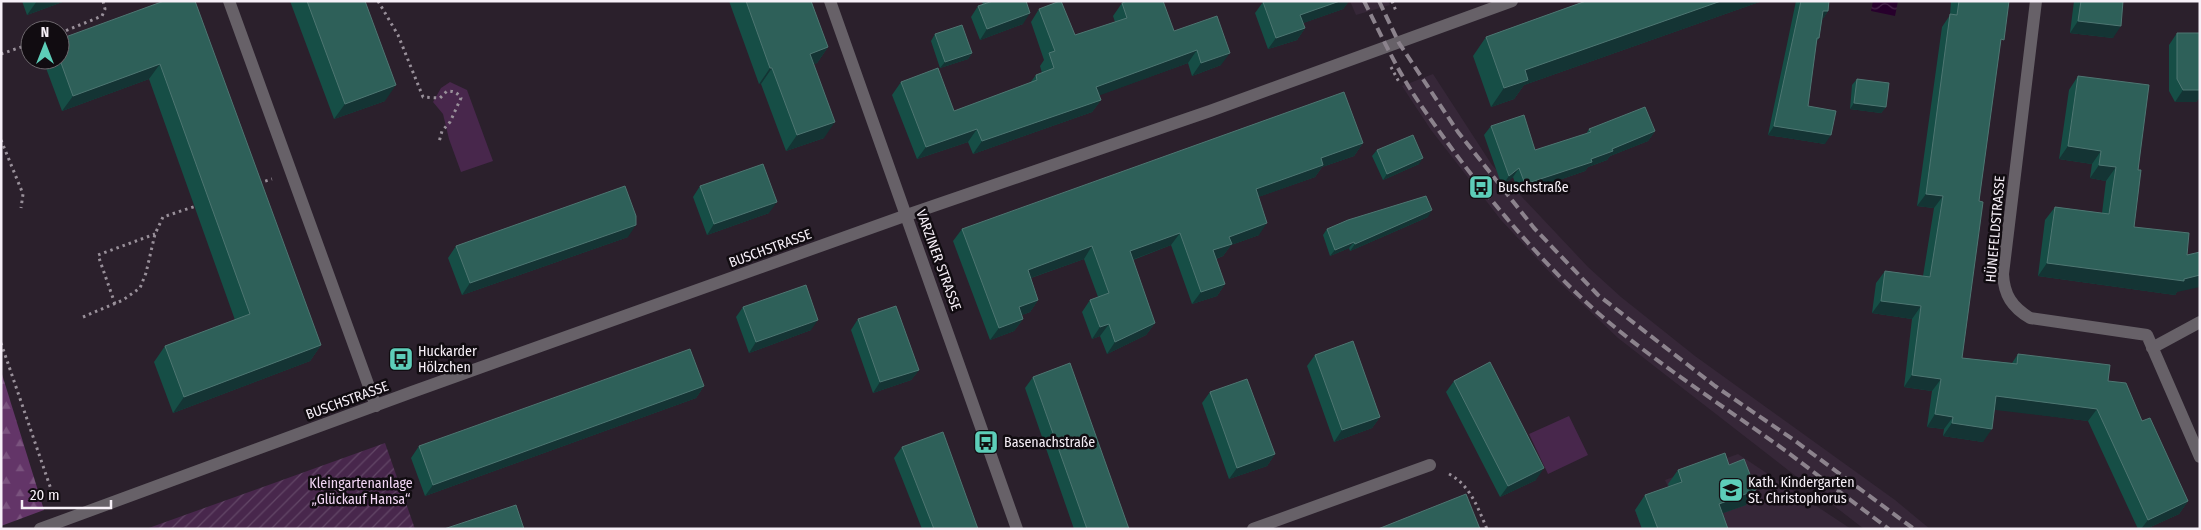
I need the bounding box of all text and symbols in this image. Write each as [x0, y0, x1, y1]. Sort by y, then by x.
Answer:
north arrow [20, 20, 70, 70]
text: N [41, 24, 49, 41]
bus stop icon: Buschstraße [1468, 174, 1494, 200]
street label: HÜNEFELDSTRASSE [1981, 174, 2009, 283]
place label: Buschstraße [1498, 179, 1569, 196]
street label: VARZINER STRASSE [912, 207, 965, 314]
street label: BUSCHSTRASSE [727, 226, 814, 271]
place label: Huckarder Hölzchen [418, 343, 477, 376]
bus stop icon: Huckarder Hölzchen [388, 346, 414, 372]
street label: BUSCHSTRASSE [304, 378, 391, 423]
bus stop icon: Basenachstraße [973, 429, 999, 455]
place label: Basenachstraße [1004, 434, 1095, 451]
place label: Kath. Kindergarten St. Christophorus [1748, 474, 1855, 507]
park label: Kleingartenanlage „Glückauf Hansa“ [309, 475, 413, 508]
school or university icon: Kath. Kindergarten St. Christophorus [1718, 477, 1744, 503]
scale bar [22, 478, 111, 510]
text: 20 m [30, 486, 60, 504]

